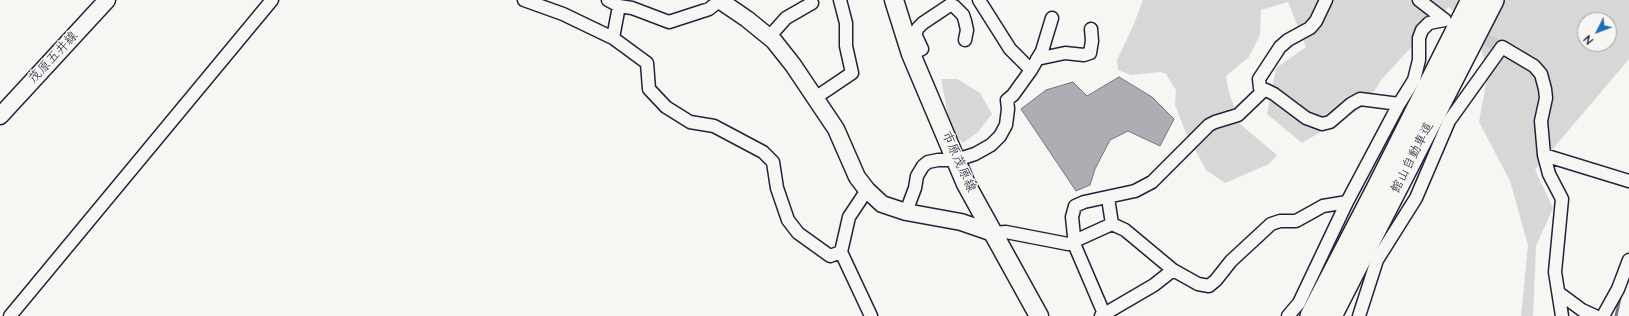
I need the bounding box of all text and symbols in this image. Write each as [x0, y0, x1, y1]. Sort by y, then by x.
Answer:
north arrow [1577, 12, 1617, 52]
street label: 茂原五井線 [26, 29, 82, 87]
text: N [1581, 32, 1596, 47]
street label: 館山自動車道 [1388, 120, 1438, 196]
street label: 市原茂原線 [938, 129, 978, 195]

